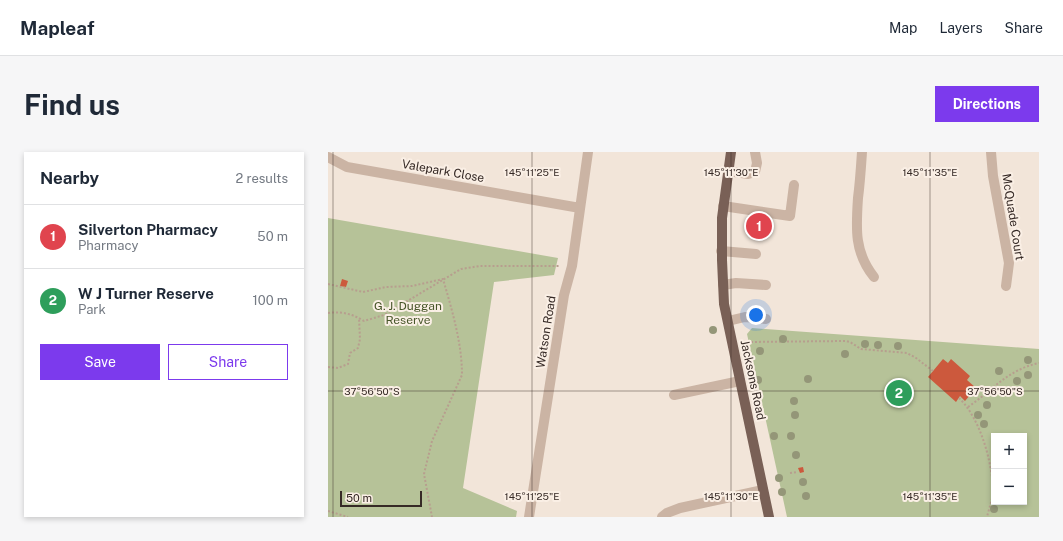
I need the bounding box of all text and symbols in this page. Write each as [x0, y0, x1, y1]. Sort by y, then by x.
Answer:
text: Mapleaf [20, 17, 94, 39]
text: Map [889, 20, 917, 36]
text: Layers [939, 20, 983, 36]
text: Share [1005, 20, 1043, 36]
button: Directions [935, 86, 1039, 122]
text: Find us [24, 88, 120, 121]
street label: Valepark Close [401, 157, 486, 185]
text: 145°11'25"E [505, 166, 559, 178]
text: 145°11'30"E [704, 166, 758, 178]
text: 145°11'35"E [902, 166, 958, 178]
text: Nearby [40, 168, 99, 188]
text: 2 results [236, 171, 288, 186]
street label: McQuade Court [999, 173, 1027, 262]
pin: 1 [746, 211, 772, 241]
text: Silverton Pharmacy [78, 221, 218, 238]
text: 1 [50, 229, 56, 244]
text: 50 m [257, 229, 288, 244]
text: Pharmacy [78, 238, 138, 253]
text: W J Turner Reserve [78, 285, 214, 302]
text: 2 [49, 293, 57, 308]
text: 100 m [252, 293, 288, 308]
street label: Watson Road [533, 295, 559, 369]
park label: G. J. Duggan Reserve [374, 299, 442, 327]
text: Park [78, 302, 106, 317]
your location [746, 305, 766, 325]
street label: Jacksons Road [738, 339, 768, 421]
button: Save [40, 344, 160, 380]
button: Share [168, 344, 288, 380]
pin: 2 [886, 378, 912, 408]
text: 37°56'50"S [344, 385, 400, 397]
text: 37°56'50"S [967, 385, 1023, 397]
map controls [991, 433, 1027, 505]
button: + [991, 433, 1027, 469]
button: − [991, 469, 1027, 505]
scale bar [340, 489, 422, 508]
text: 145°11'25"E [505, 490, 559, 502]
text: 145°11'30"E [704, 490, 758, 502]
text: 145°11'35"E [902, 490, 958, 502]
text: 50 m [346, 492, 372, 504]

